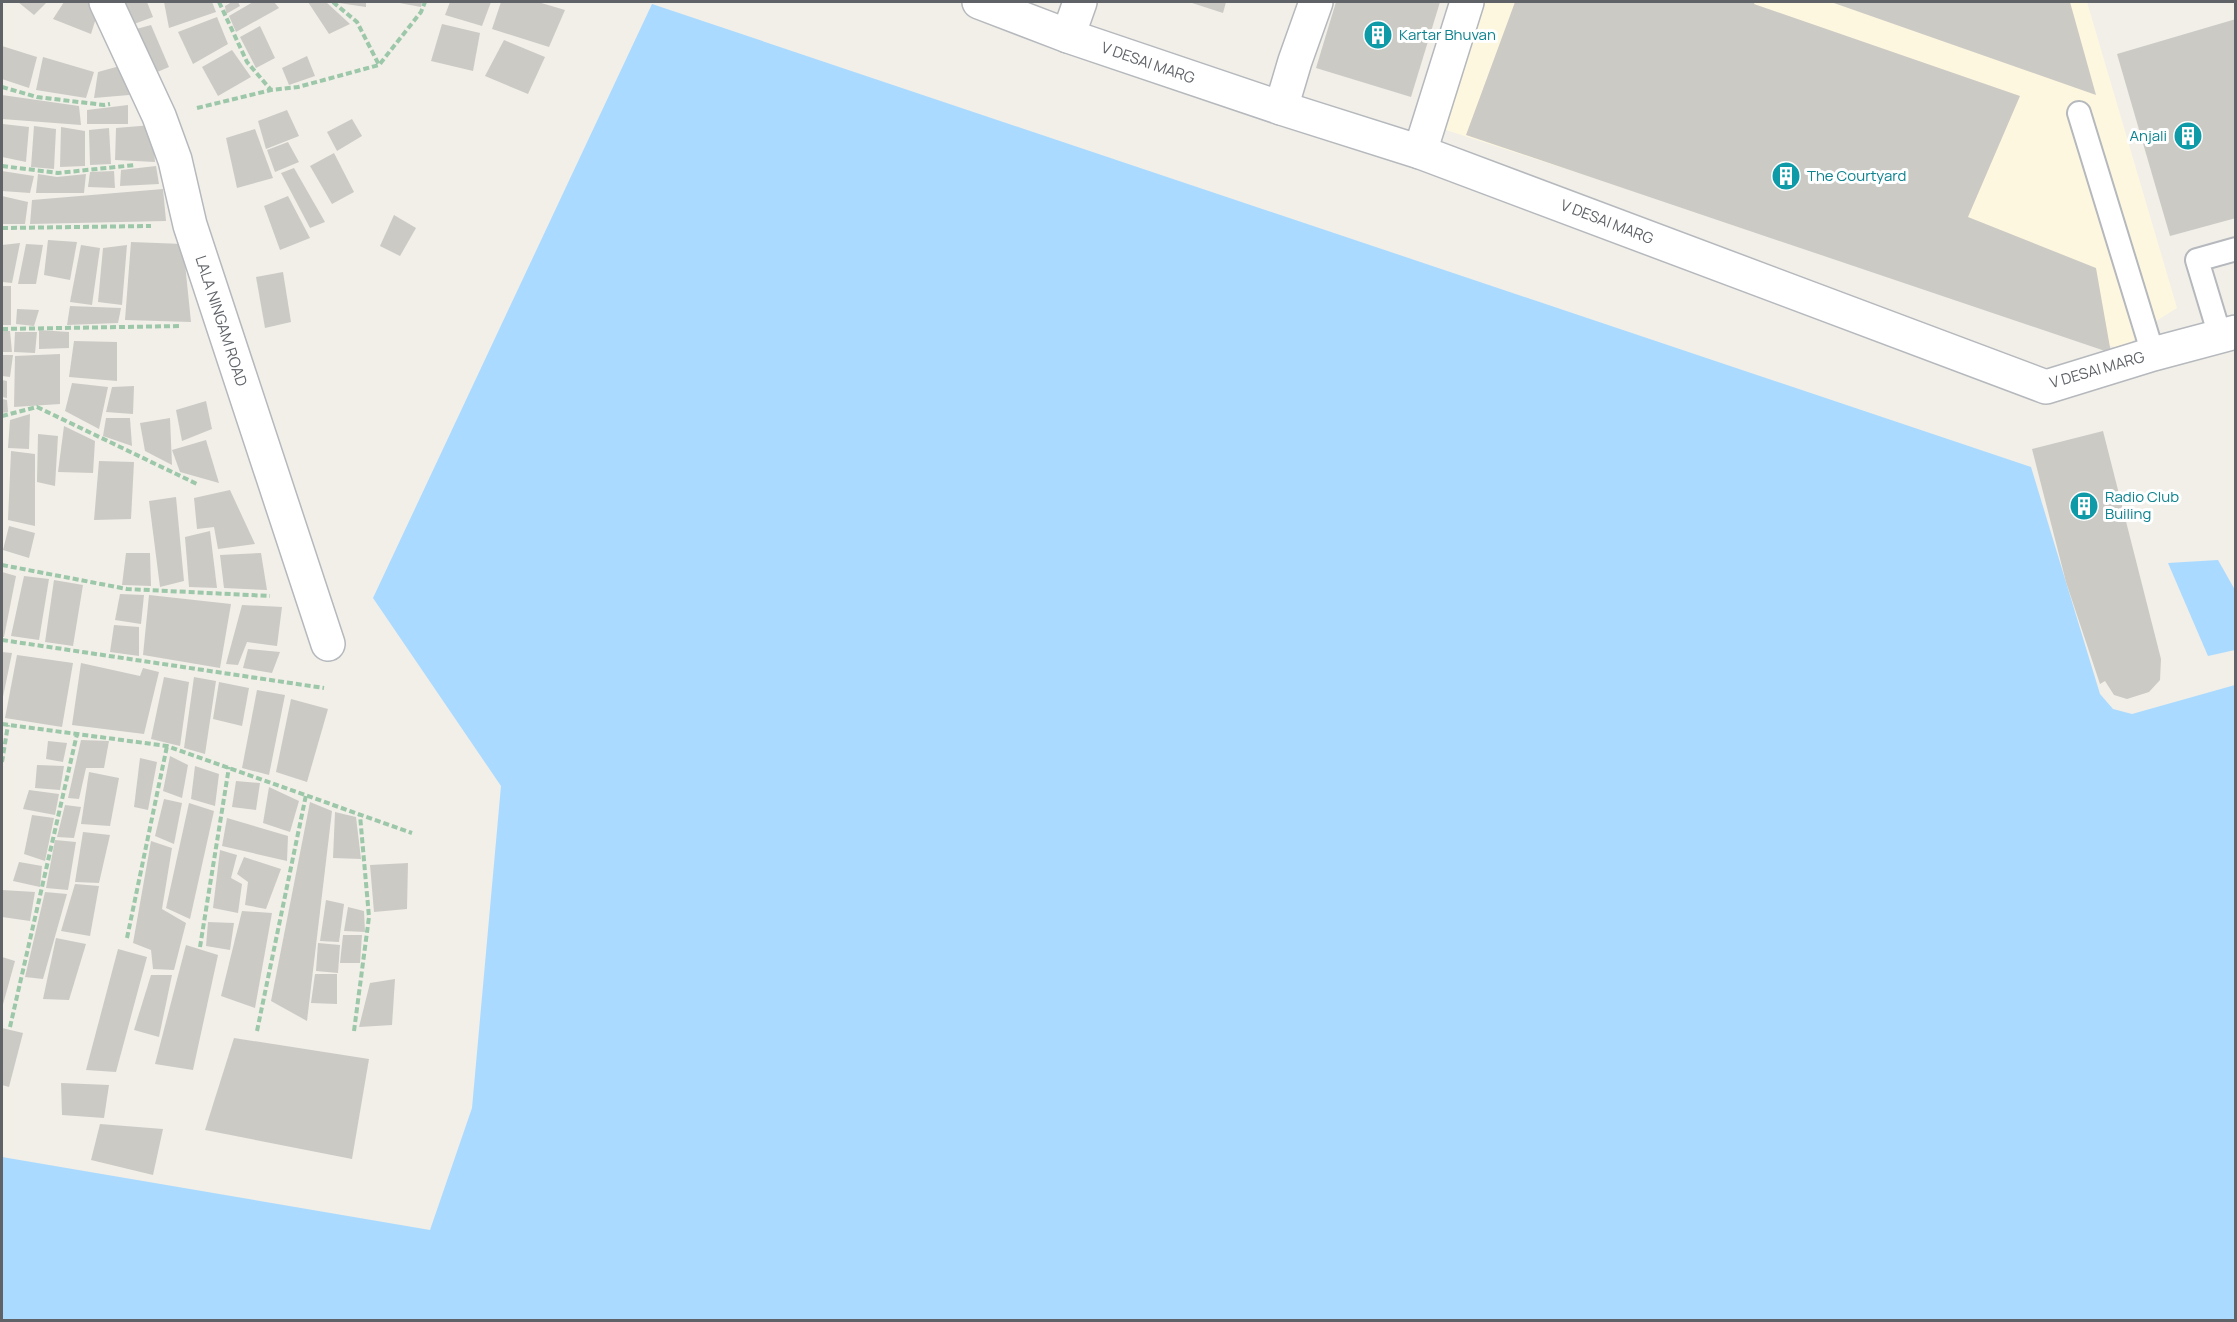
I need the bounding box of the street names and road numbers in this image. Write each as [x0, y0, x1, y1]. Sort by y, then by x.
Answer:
street label: V DESAI MARG [1099, 37, 1198, 88]
street label: V DESAI MARG [1558, 194, 1657, 249]
street label: LALA NINGAM ROAD [190, 253, 253, 389]
street label: V DESAI MARG [2047, 346, 2147, 393]

